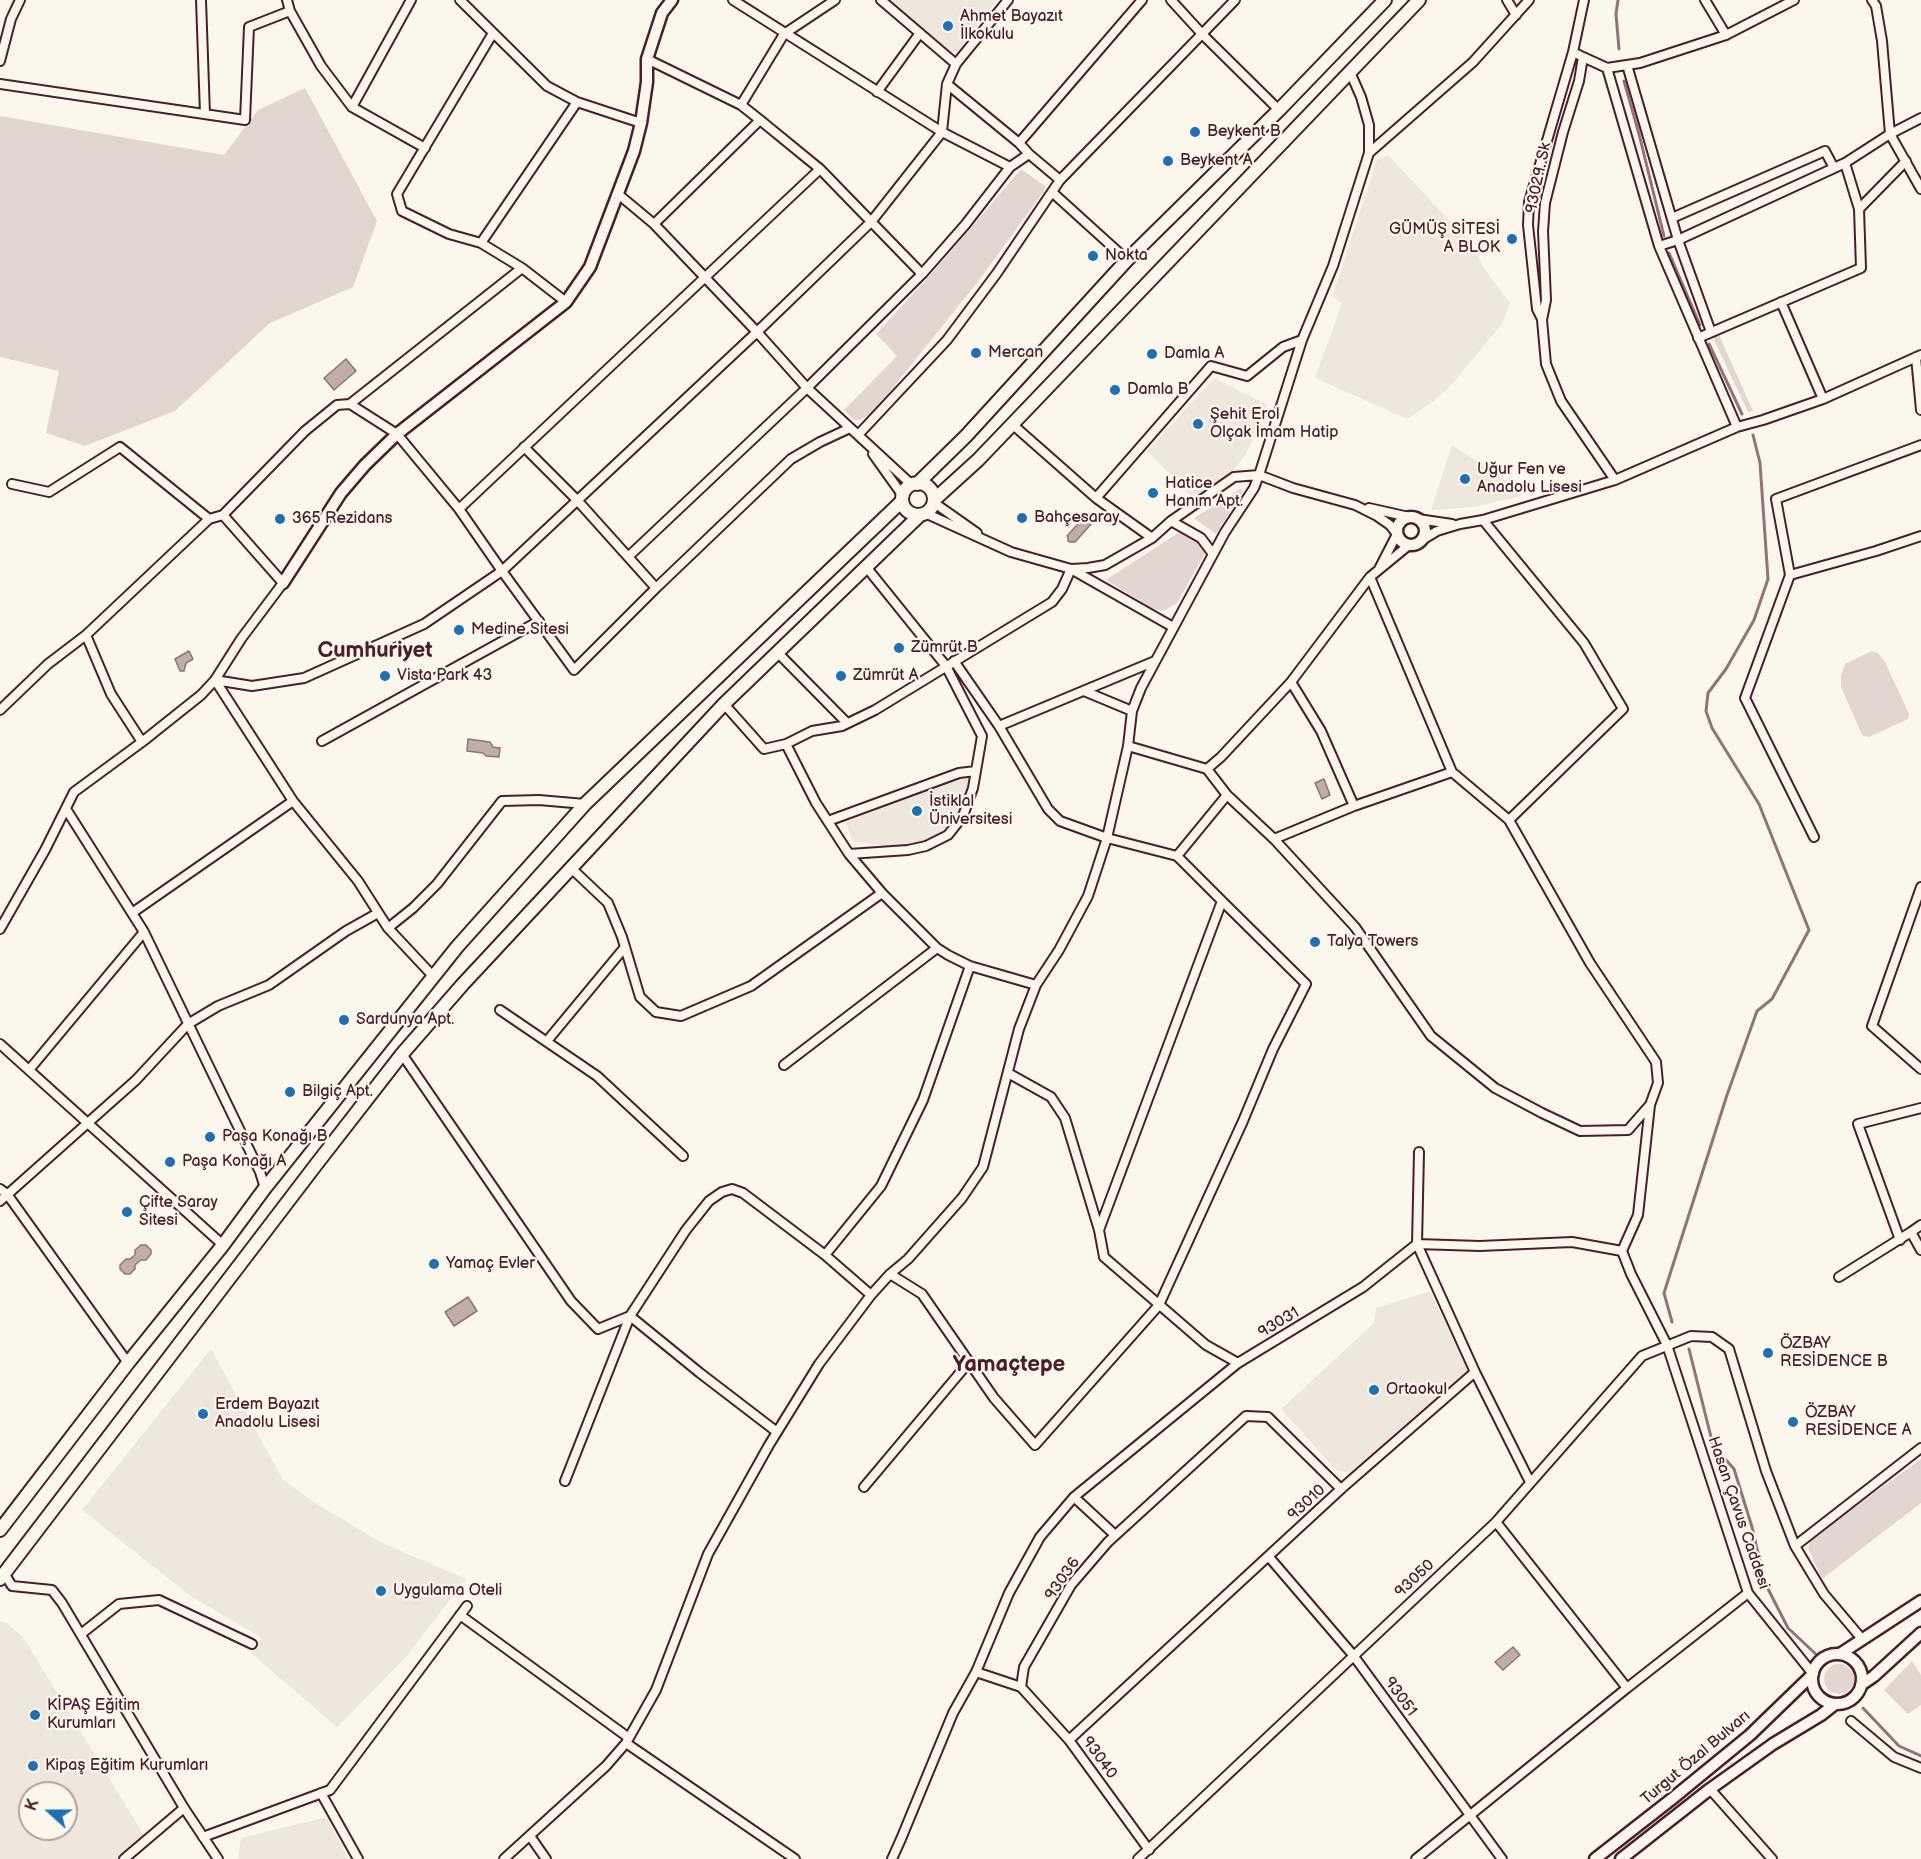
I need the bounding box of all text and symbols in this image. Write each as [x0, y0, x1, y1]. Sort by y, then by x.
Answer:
place label: Ahmet Bayazıt İlkokulu [960, 7, 1063, 45]
marker: Ahmet Bayazıt İlkokulu [941, 19, 955, 33]
place label: Beykent B [1207, 122, 1281, 142]
marker: Beykent B [1188, 125, 1202, 139]
street label: 93029. Sk [1522, 141, 1556, 215]
place label: Beykent A [1180, 151, 1253, 171]
marker: Beykent A [1161, 154, 1175, 168]
place label: GÜMÜŞ SİTESİ A BLOK [1389, 220, 1500, 258]
marker: GÜMÜŞ SİTESİ A BLOK [1505, 232, 1519, 246]
place label: Nokta [1105, 246, 1148, 266]
marker: Nokta [1086, 249, 1100, 263]
place label: Mercan [988, 343, 1043, 363]
place label: Damla A [1164, 344, 1224, 364]
marker: Mercan [969, 346, 983, 360]
marker: Damla A [1145, 347, 1159, 361]
place label: Damla B [1127, 380, 1189, 400]
marker: Damla B [1108, 383, 1122, 397]
place label: Şehit Erol Olçak İmam Hatip [1210, 405, 1339, 443]
marker: Şehit Erol Olçak İmam Hatip [1191, 417, 1205, 431]
place label: Uğur Fen ve Anadolu Lisesi [1477, 460, 1582, 498]
marker: Uğur Fen ve Anadolu Lisesi [1458, 472, 1472, 486]
place label: Hatice Hanım Apt. [1165, 474, 1243, 512]
marker: Hatice Hanım Apt. [1146, 486, 1160, 500]
place label: Bahçesaray [1034, 508, 1120, 528]
place label: 365 Rezidans [292, 509, 393, 529]
marker: Bahçesaray [1015, 511, 1029, 525]
marker: 365 Rezidans [273, 512, 287, 526]
place label: Medine Sitesi [471, 620, 569, 640]
marker: Medine Sitesi [452, 623, 466, 637]
district label: Cumhuriyet [318, 638, 432, 664]
place label: Zümrüt B [911, 638, 978, 658]
marker: Zümrüt B [892, 641, 906, 655]
place label: Vista Park 43 [397, 666, 492, 686]
place label: Zümrüt A [853, 666, 918, 686]
marker: Vista Park 43 [378, 669, 392, 683]
marker: Zümrüt A [834, 669, 848, 683]
place label: İstiklal Üniversitesi [929, 792, 1012, 830]
marker: İstiklal Üniversitesi [910, 804, 924, 818]
place label: Talya Towers [1327, 932, 1418, 952]
marker: Talya Towers [1308, 935, 1322, 949]
place label: Sardunya Apt. [356, 1010, 454, 1030]
marker: Sardunya Apt. [337, 1013, 351, 1027]
place label: Bilgiç Apt. [302, 1082, 373, 1102]
marker: Bilgiç Apt. [283, 1085, 297, 1099]
place label: Paşa Konağı B [222, 1127, 327, 1147]
marker: Paşa Konağı B [203, 1130, 217, 1144]
place label: Paşa Konağı A [182, 1152, 286, 1172]
marker: Paşa Konağı A [163, 1155, 177, 1169]
place label: Çifte Saray Sitesi [139, 1193, 218, 1231]
marker: Çifte Saray Sitesi [120, 1205, 134, 1219]
place label: Yamaç Evler [446, 1254, 535, 1274]
marker: Yamaç Evler [427, 1257, 441, 1271]
street label: 93031 [1255, 1303, 1303, 1343]
place label: ÖZBAY RESİDENCE B [1780, 1334, 1888, 1372]
marker: ÖZBAY RESİDENCE B [1761, 1346, 1775, 1360]
district label: Yamaçtepe [953, 1352, 1065, 1378]
place label: Ortaokul [1386, 1380, 1447, 1400]
marker: Ortaokul [1367, 1383, 1381, 1397]
place label: Erdem Bayazıt Anadolu Lisesi [215, 1395, 320, 1433]
place label: ÖZBAY RESİDENCE A [1805, 1403, 1911, 1441]
marker: Erdem Bayazıt Anadolu Lisesi [196, 1407, 210, 1421]
marker: ÖZBAY RESİDENCE A [1786, 1415, 1800, 1429]
street label: Hasan Çavus Caddesi [1703, 1434, 1773, 1592]
street label: 93010 [1284, 1481, 1330, 1525]
street label: 93036 [1041, 1554, 1085, 1604]
street label: 93050 [1391, 1556, 1439, 1602]
place label: Uygulama Oteli [393, 1581, 502, 1601]
marker: Uygulama Oteli [374, 1584, 388, 1598]
street label: 93051 [1379, 1674, 1421, 1720]
place label: KİPAŞ Eğitim Kurumları [47, 1696, 140, 1734]
street label: Turgut Özal Bulvarı [1637, 1707, 1755, 1809]
marker: KİPAŞ Eğitim Kurumları [28, 1708, 42, 1722]
street label: 93040 [1077, 1733, 1121, 1783]
place label: Kipaş Eğitim Kurumları [45, 1756, 208, 1776]
marker: Kipaş Eğitim Kurumları [26, 1759, 40, 1773]
north arrow [18, 1781, 78, 1841]
text: K [22, 1797, 43, 1814]

